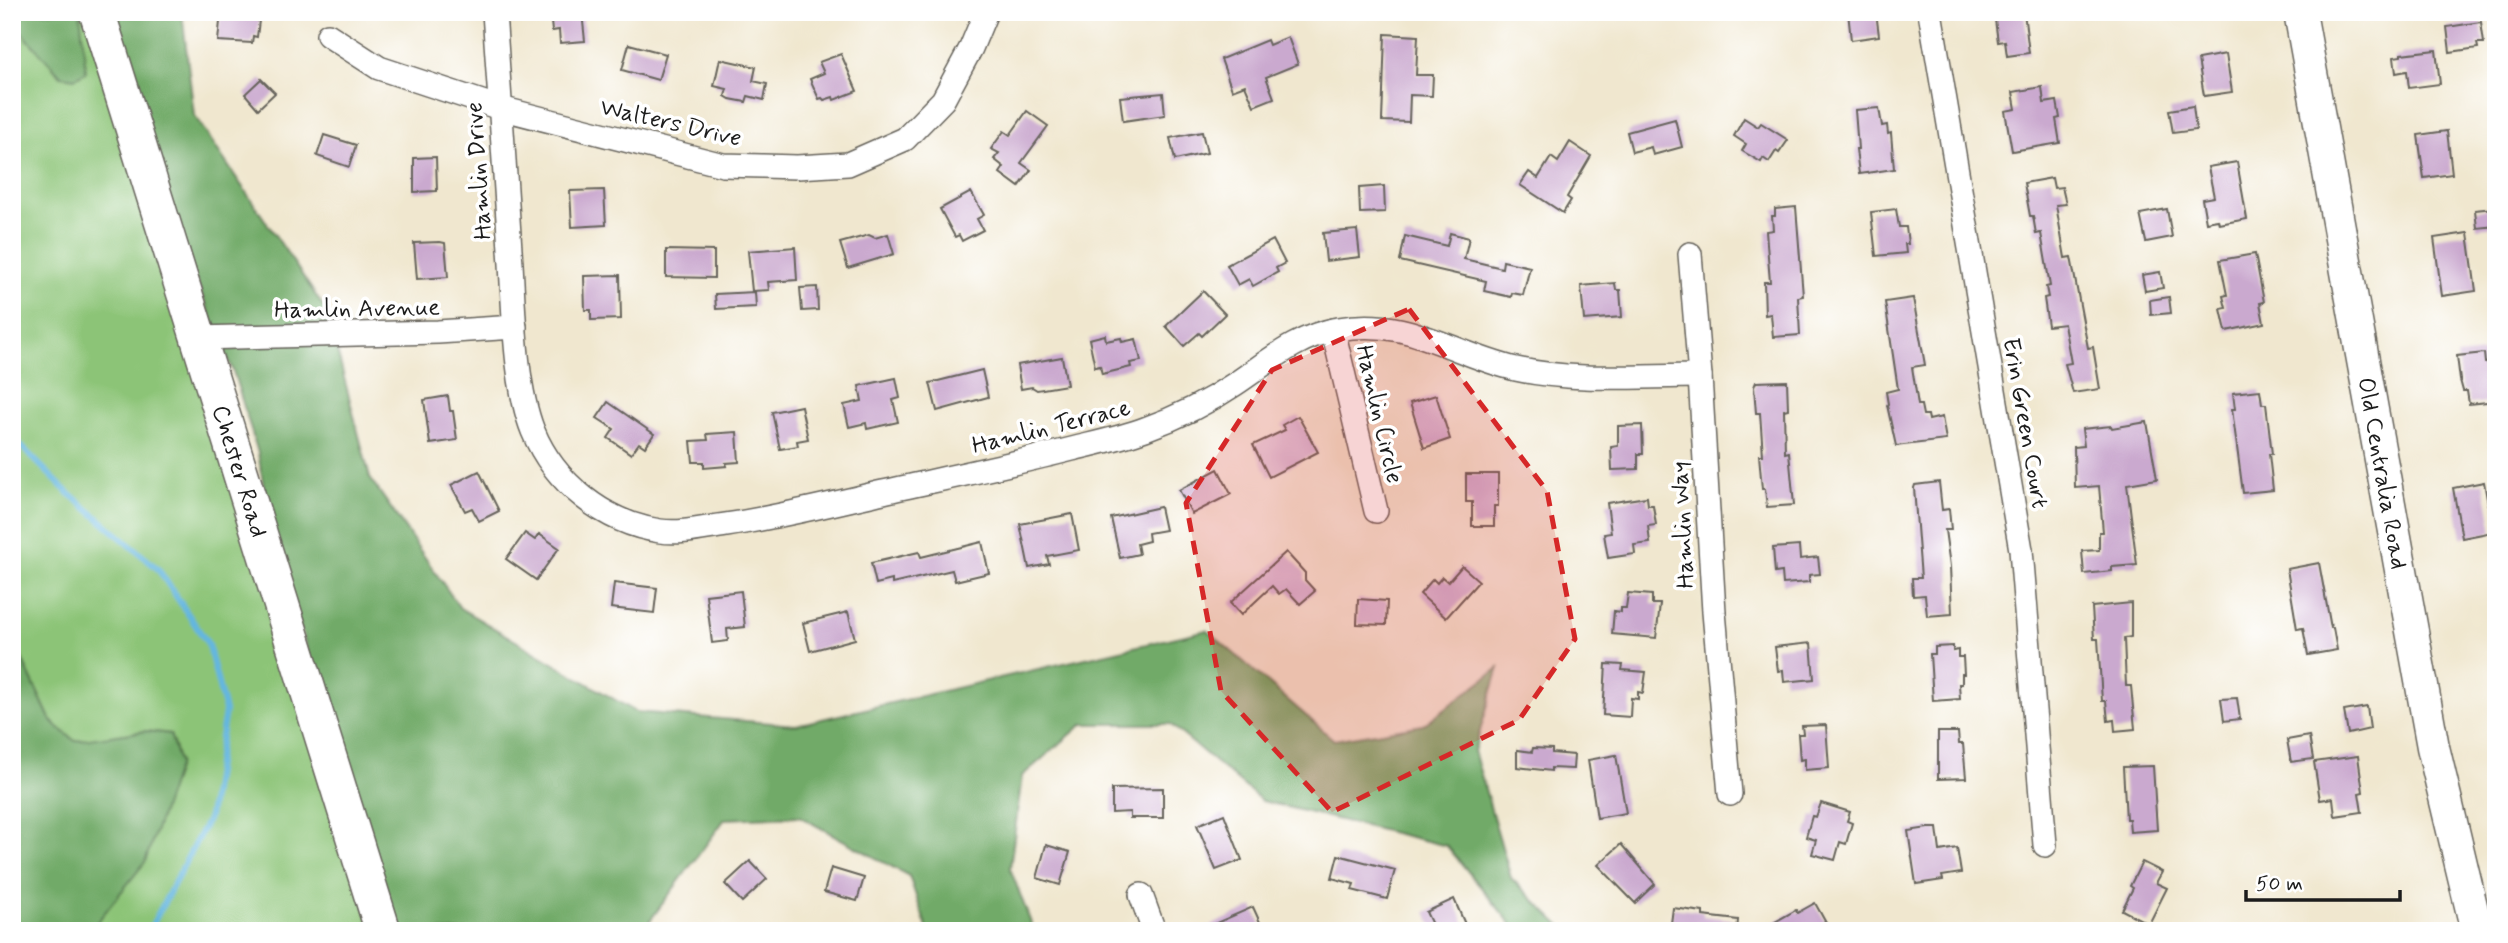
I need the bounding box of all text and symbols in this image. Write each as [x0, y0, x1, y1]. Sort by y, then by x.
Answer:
street label: Walters Drive [597, 92, 744, 155]
street label: Hamlin Drive [459, 101, 500, 241]
street label: Hamlin Avenue [274, 293, 440, 326]
street label: Erin Green Court [1994, 336, 2055, 511]
street label: Hamlin Circle [1348, 342, 1410, 487]
street label: Old Centralia Road [2349, 375, 2414, 572]
street label: Hamlin Terrace [969, 393, 1134, 462]
street label: Chester Road [204, 402, 273, 541]
street label: Hamlin Way [1665, 461, 1702, 589]
scale bar [2246, 859, 2400, 903]
text: 50 m [2256, 870, 2303, 898]

